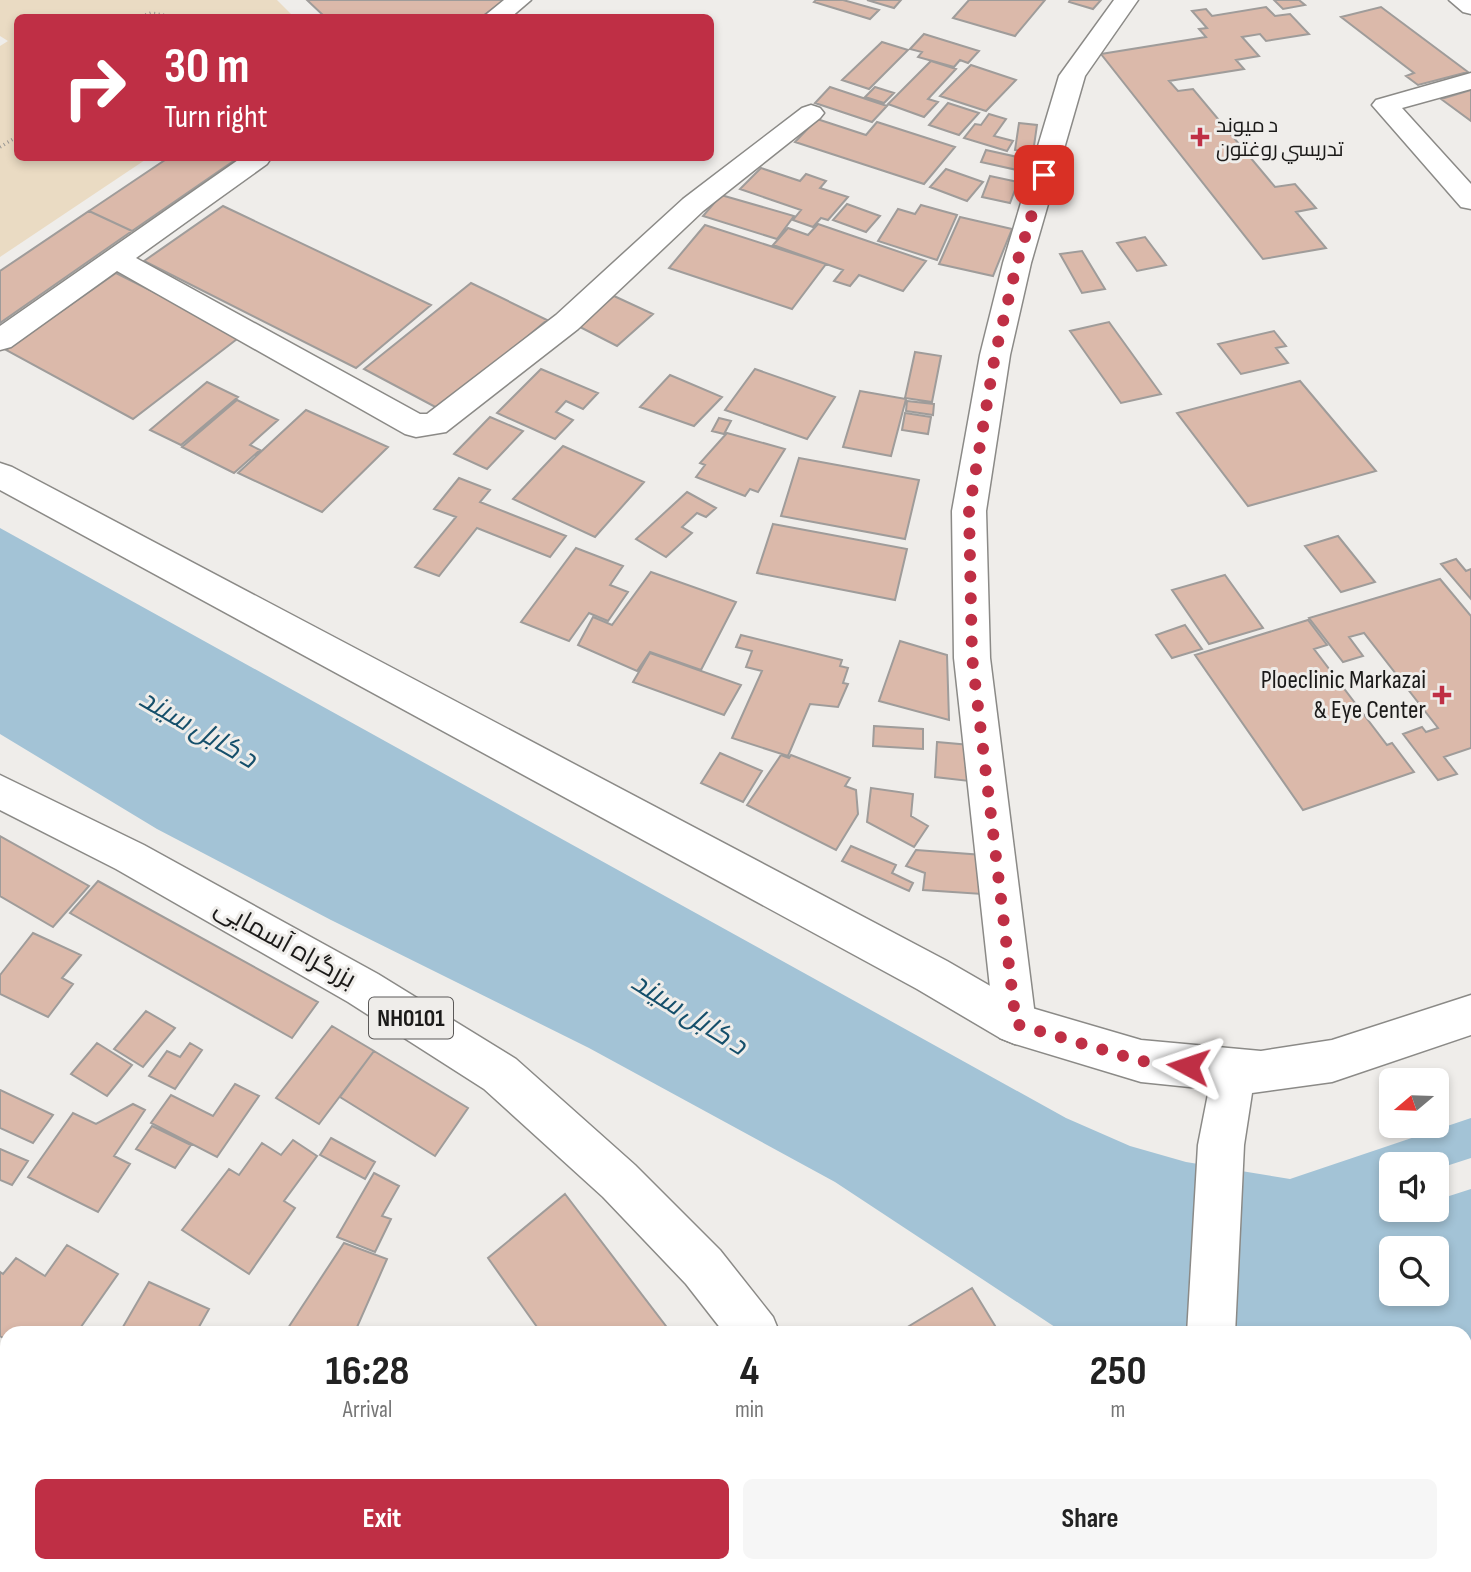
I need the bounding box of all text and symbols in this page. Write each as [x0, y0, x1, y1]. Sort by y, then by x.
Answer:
text: 30 m [164, 38, 249, 97]
icon: right [49, 42, 140, 133]
text: Turn right [164, 98, 268, 137]
place label: د میوند تدریسي روغتون [1216, 113, 1344, 164]
marker: د میوند تدریسي روغتون [1190, 127, 1210, 147]
pin [1014, 145, 1074, 205]
icon: arrive [1025, 156, 1063, 194]
place label: Ploeclinic Markazai & Eye Center [1261, 665, 1427, 726]
water label: د کابل سيند [134, 682, 264, 776]
marker: Ploeclinic Markazai & Eye Center [1432, 685, 1452, 705]
street label: بزرگراه آسمایی [209, 892, 361, 996]
water label: د کابل سيند [625, 966, 754, 1063]
road number: NH0101 [369, 998, 453, 1038]
position arrow [1151, 1029, 1225, 1103]
north arrow [1379, 1068, 1449, 1138]
map controls [1379, 1068, 1449, 1306]
button: sound [1379, 1152, 1449, 1222]
button: search [1379, 1236, 1449, 1306]
text: 16:28 [326, 1346, 409, 1397]
text: 4 [740, 1346, 759, 1397]
text: 250 [1090, 1346, 1146, 1397]
text: Arrival [343, 1396, 392, 1424]
text: min [735, 1396, 764, 1424]
text: m [1111, 1396, 1125, 1424]
button: Exit [35, 1479, 729, 1559]
button: Share [743, 1479, 1437, 1559]

